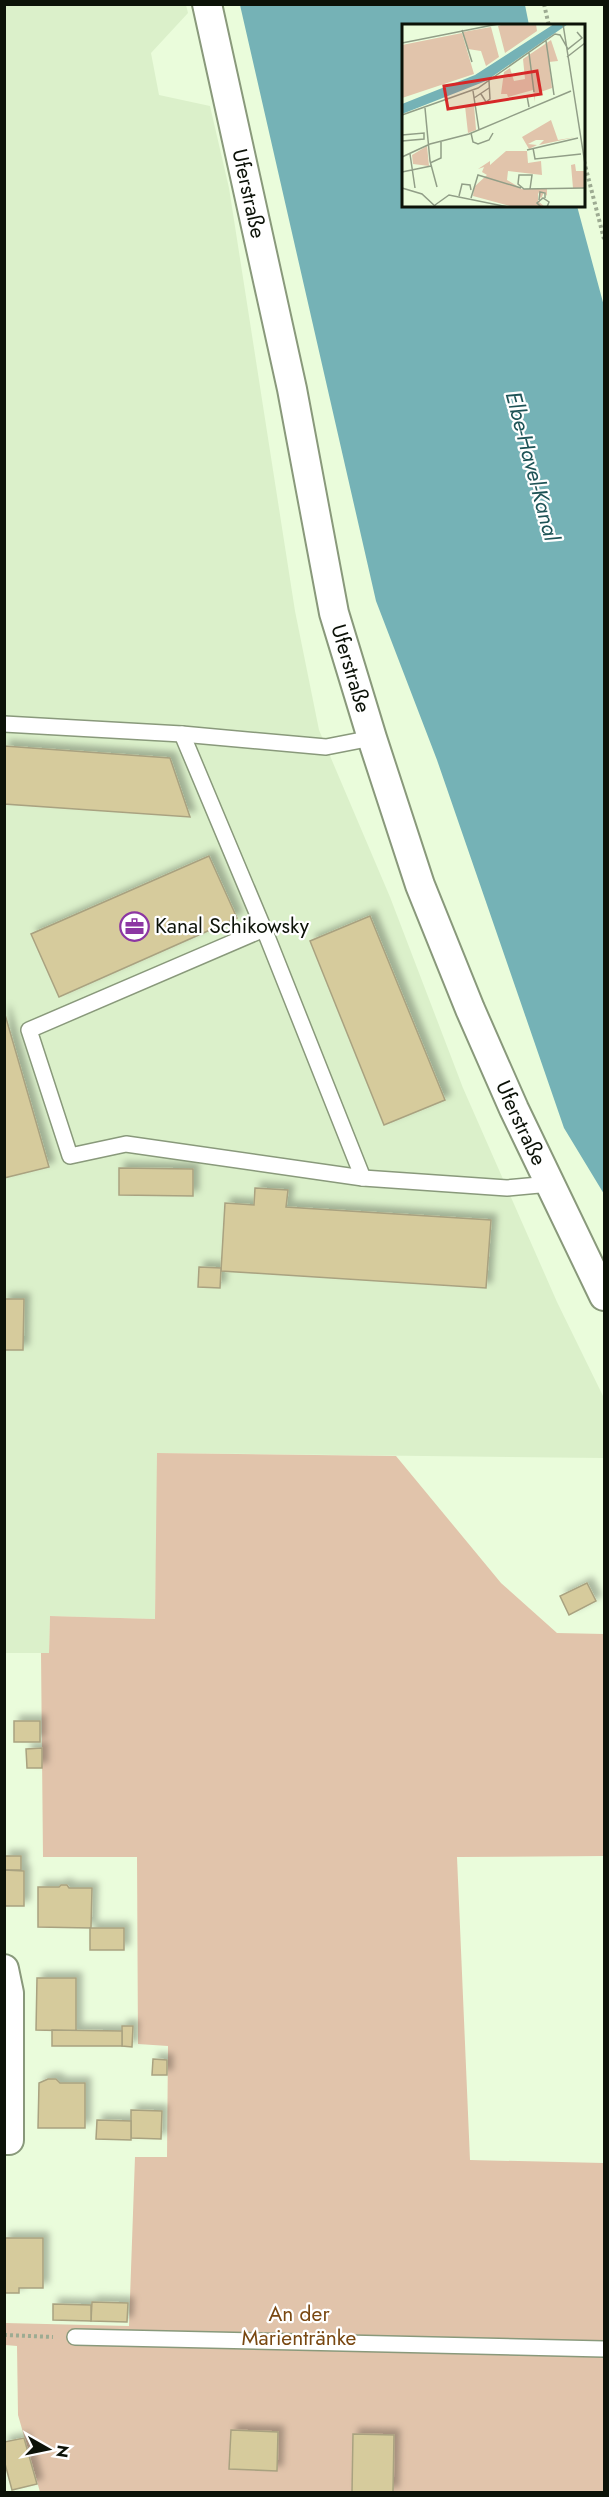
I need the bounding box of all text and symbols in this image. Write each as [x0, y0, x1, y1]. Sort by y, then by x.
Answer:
inset map [402, 24, 585, 207]
street label: Uferstraße [224, 146, 273, 241]
water label: Elbe-Havel-Kanal [498, 388, 569, 545]
street label: Uferstraße [323, 621, 378, 716]
office icon: Kanal Schikowsky [118, 910, 150, 942]
place label: Kanal Schikowsky [155, 911, 310, 941]
street label: Uferstraße [488, 1076, 554, 1171]
park label: An der Marientränke [242, 2299, 357, 2353]
north arrow [18, 2419, 78, 2479]
text: N [50, 2443, 75, 2459]

